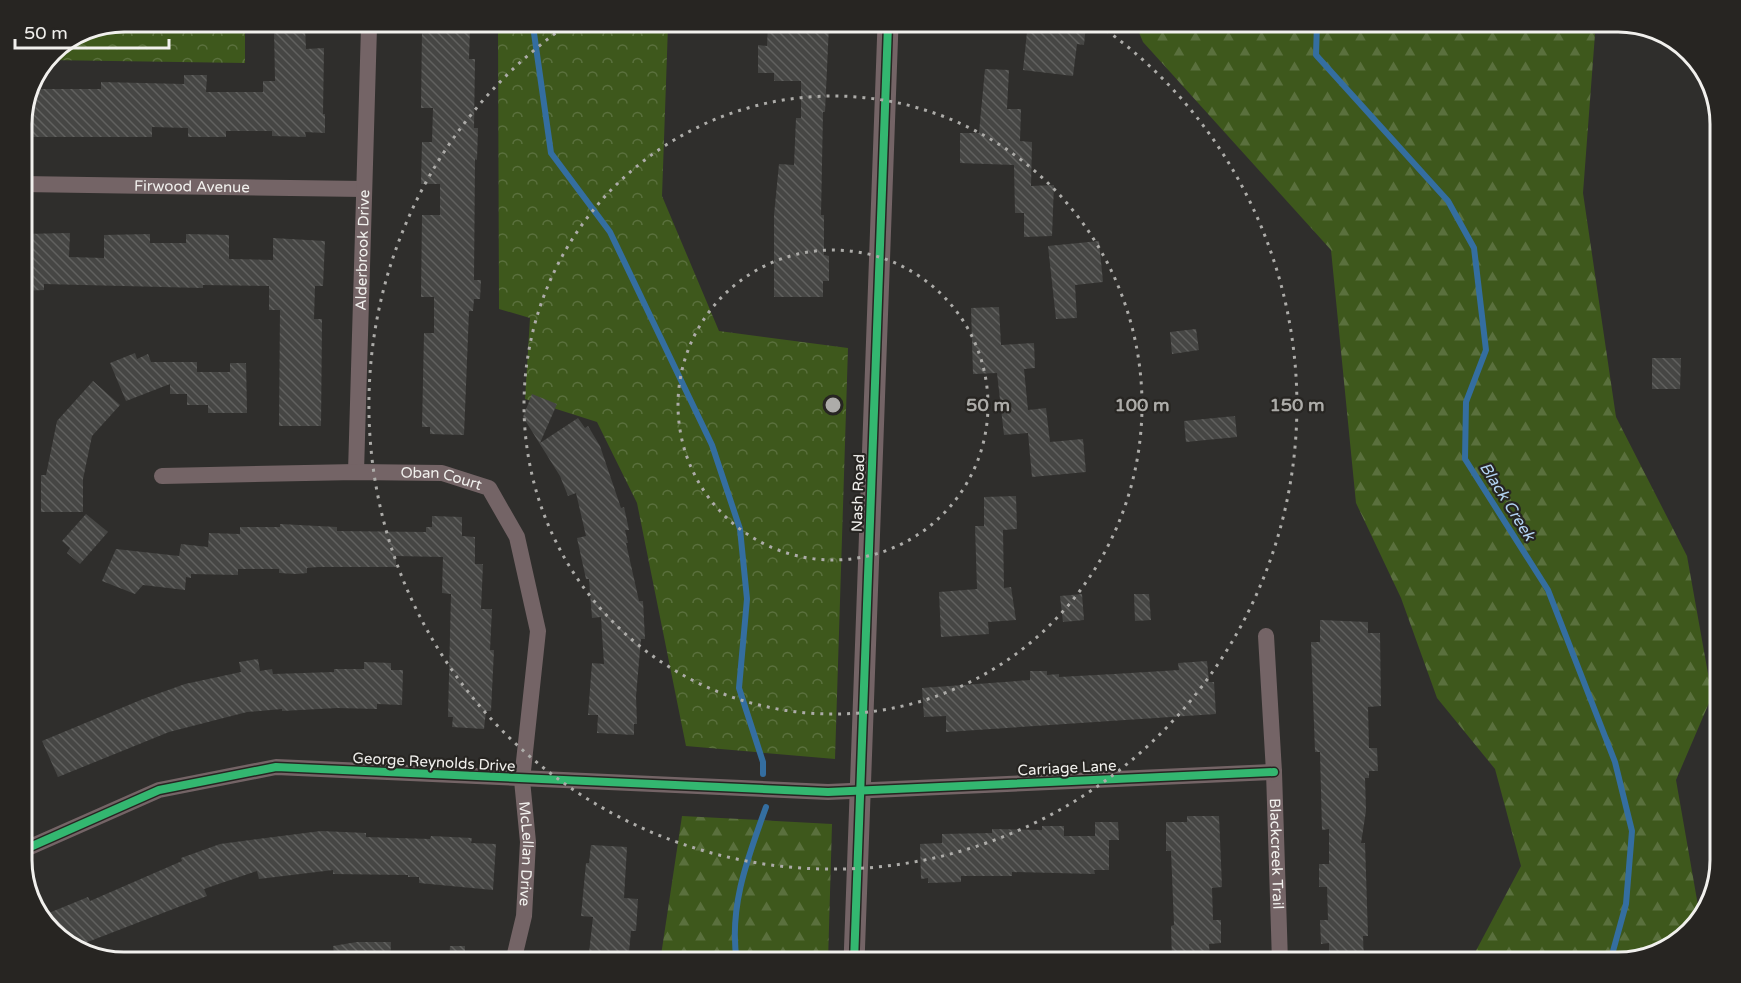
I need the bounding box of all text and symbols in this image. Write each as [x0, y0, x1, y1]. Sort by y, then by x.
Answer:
scale bar [15, 12, 170, 50]
text: 50 m [24, 22, 68, 44]
street label: Firwood Avenue [134, 177, 250, 196]
street label: Alderbrook Drive [352, 189, 373, 311]
text: 50 m [966, 394, 1010, 416]
text: 100 m [1114, 394, 1170, 416]
text: 150 m [1269, 394, 1325, 416]
centre of rings [823, 395, 843, 415]
street label: Nash Road [848, 454, 868, 532]
water label: Black Creek [1475, 458, 1540, 546]
street label: Oban Court [400, 464, 484, 494]
street label: George Reynolds Drive [352, 749, 516, 775]
street label: Carriage Lane [1017, 756, 1117, 780]
street label: Blackcreek Trail [1266, 798, 1287, 910]
street label: McLellan Drive [515, 800, 537, 907]

